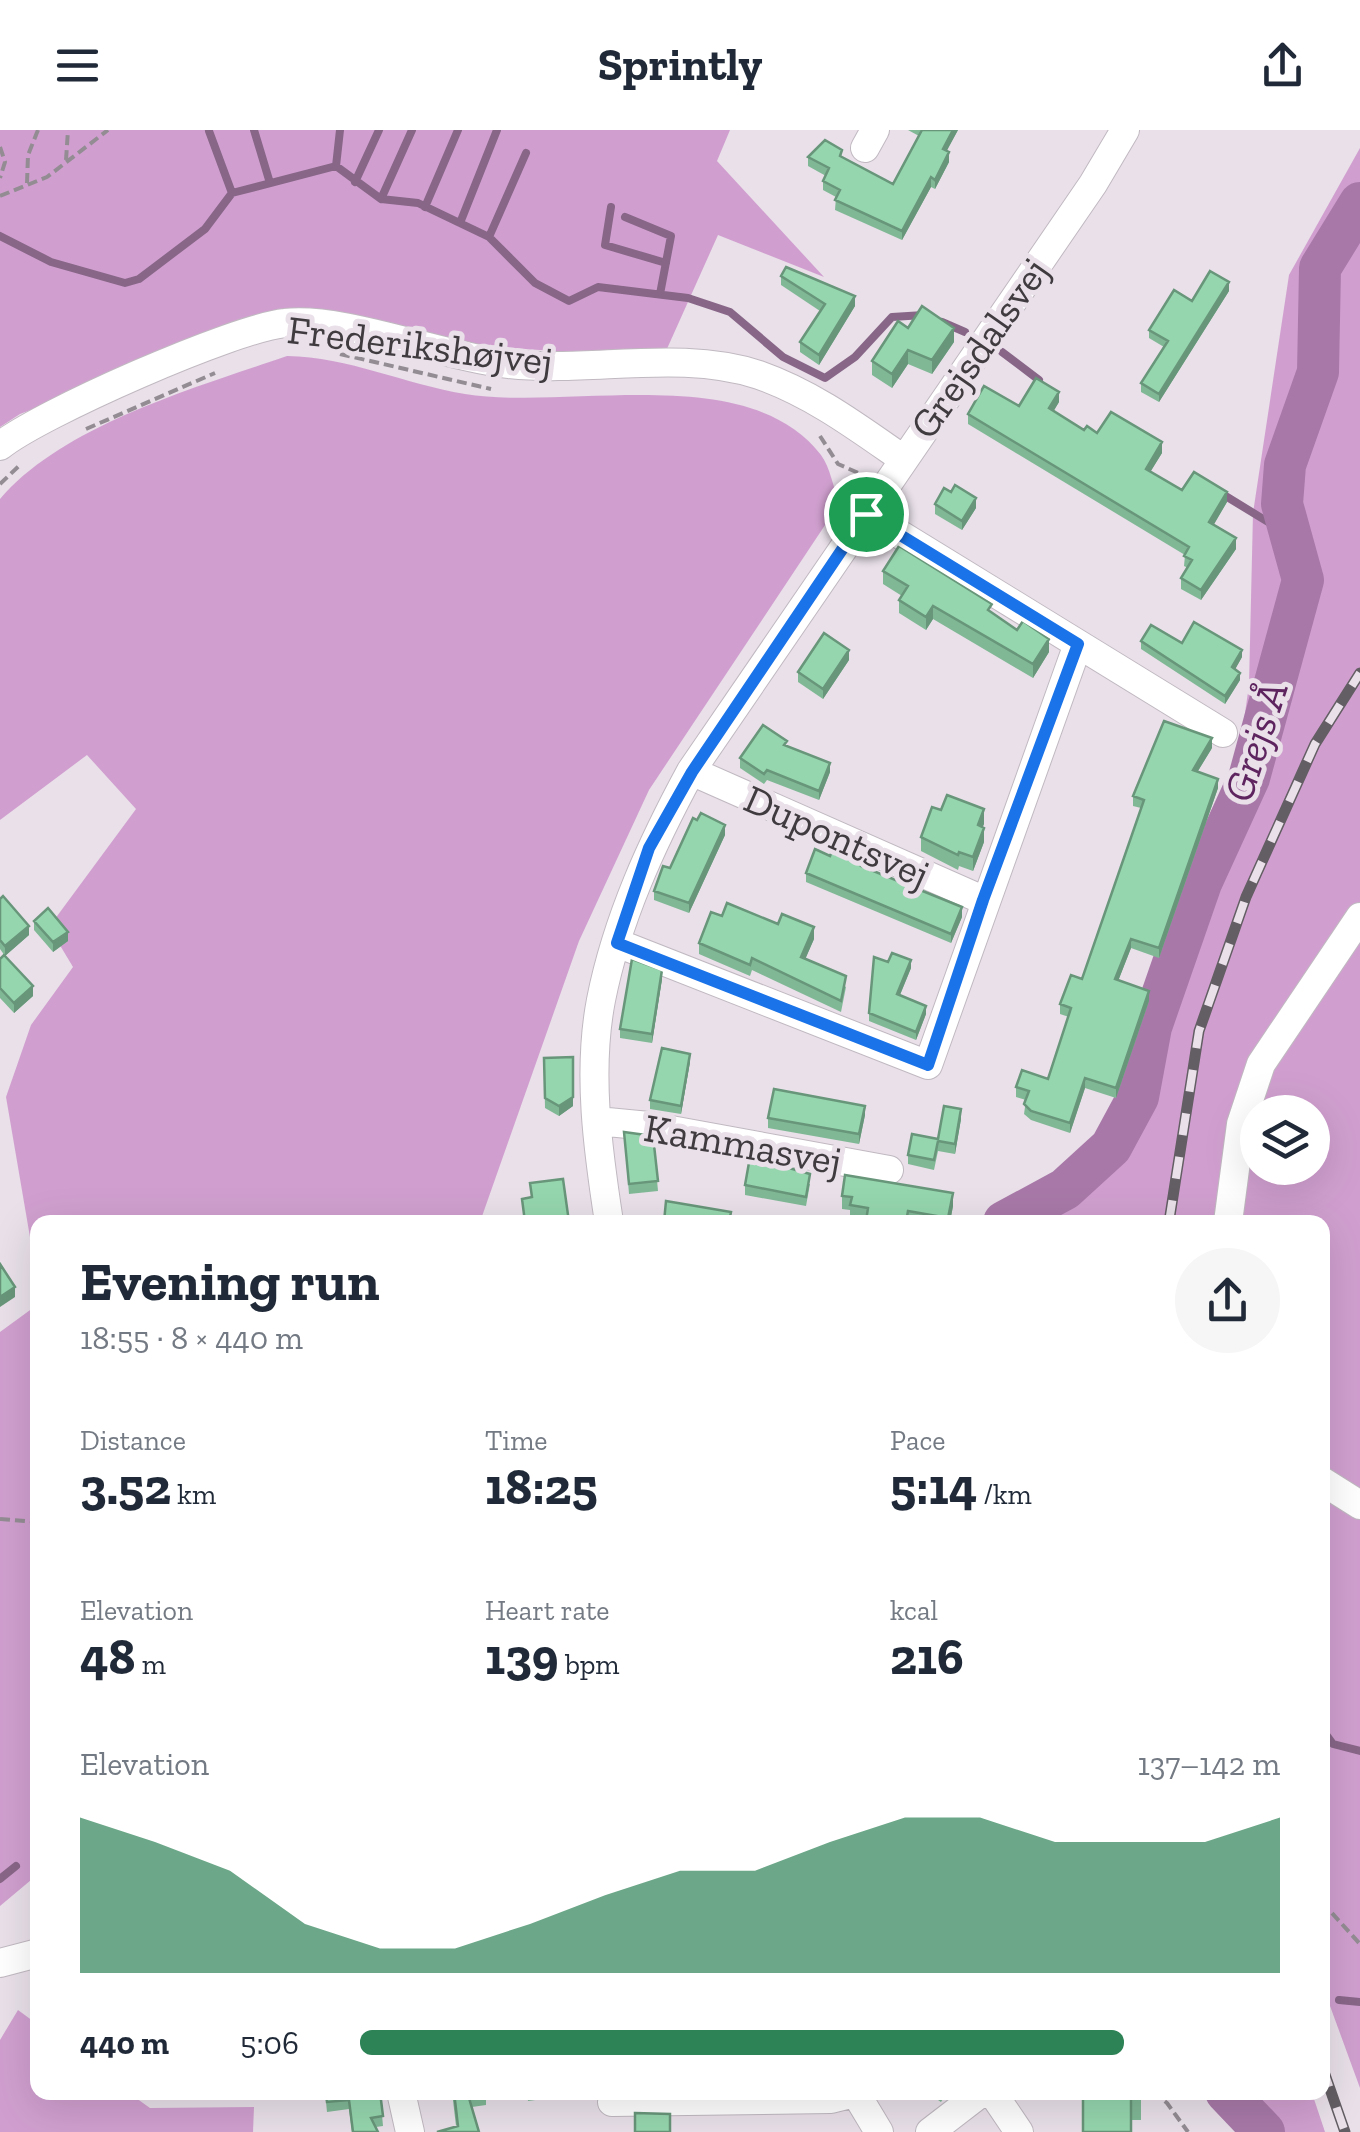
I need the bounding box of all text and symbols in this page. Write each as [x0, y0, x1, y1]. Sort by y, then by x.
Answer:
icon: menu [50, 38, 105, 93]
text: Sprintly [598, 38, 762, 92]
icon: share [1255, 38, 1310, 93]
street label: Grejsdalsvej [899, 249, 1059, 447]
street label: Frederikshøjvej [285, 305, 555, 385]
pin [824, 472, 909, 557]
icon: arrive [839, 487, 894, 542]
water label: Grejs Å [1212, 675, 1299, 808]
street label: Dupontsvej [737, 774, 937, 898]
map controls [1240, 1095, 1330, 1185]
button: layers [1240, 1095, 1330, 1185]
street label: Kammasvej [641, 1103, 845, 1185]
text: Evening run [80, 1248, 380, 1314]
button: share [1175, 1248, 1280, 1353]
text: 18:55 · 8 × 440 m [80, 1319, 303, 1357]
text: Distance [80, 1424, 186, 1457]
text: Time [485, 1424, 548, 1457]
text: Pace [890, 1424, 946, 1457]
text: 3.52 [80, 1457, 171, 1517]
text: 18:25 [485, 1457, 598, 1517]
text: 5:14 [890, 1457, 977, 1517]
text: km [171, 1478, 216, 1511]
text: /km [977, 1478, 1032, 1511]
text: Elevation [80, 1594, 193, 1627]
text: Heart rate [485, 1594, 610, 1627]
text: kcal [890, 1594, 938, 1627]
text: 48 [80, 1627, 135, 1687]
text: 139 [485, 1627, 559, 1687]
text: 216 [890, 1627, 964, 1687]
text: m [135, 1648, 166, 1681]
text: bpm [559, 1648, 619, 1681]
text: Elevation [80, 1745, 209, 1783]
text: 137–142 m [1137, 1745, 1280, 1783]
text: 440 m [80, 2024, 169, 2062]
text: 5:06 [240, 2024, 299, 2062]

